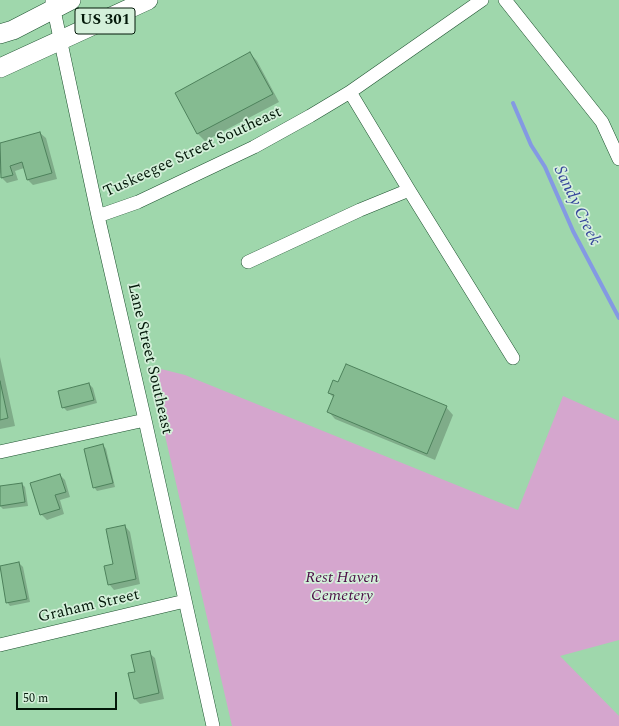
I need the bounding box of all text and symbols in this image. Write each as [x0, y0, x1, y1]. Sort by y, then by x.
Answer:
road number: US 301 [75, 8, 135, 34]
street label: Tuskeegee Street Southeast [101, 103, 285, 203]
water label: Sandy Creek [548, 163, 604, 249]
street label: Lane Street Southeast [122, 282, 176, 436]
park label: Rest Haven Cemetery [305, 569, 379, 607]
street label: Graham Street [36, 586, 142, 628]
scale bar [18, 684, 119, 710]
text: 50 m [23, 689, 48, 708]

